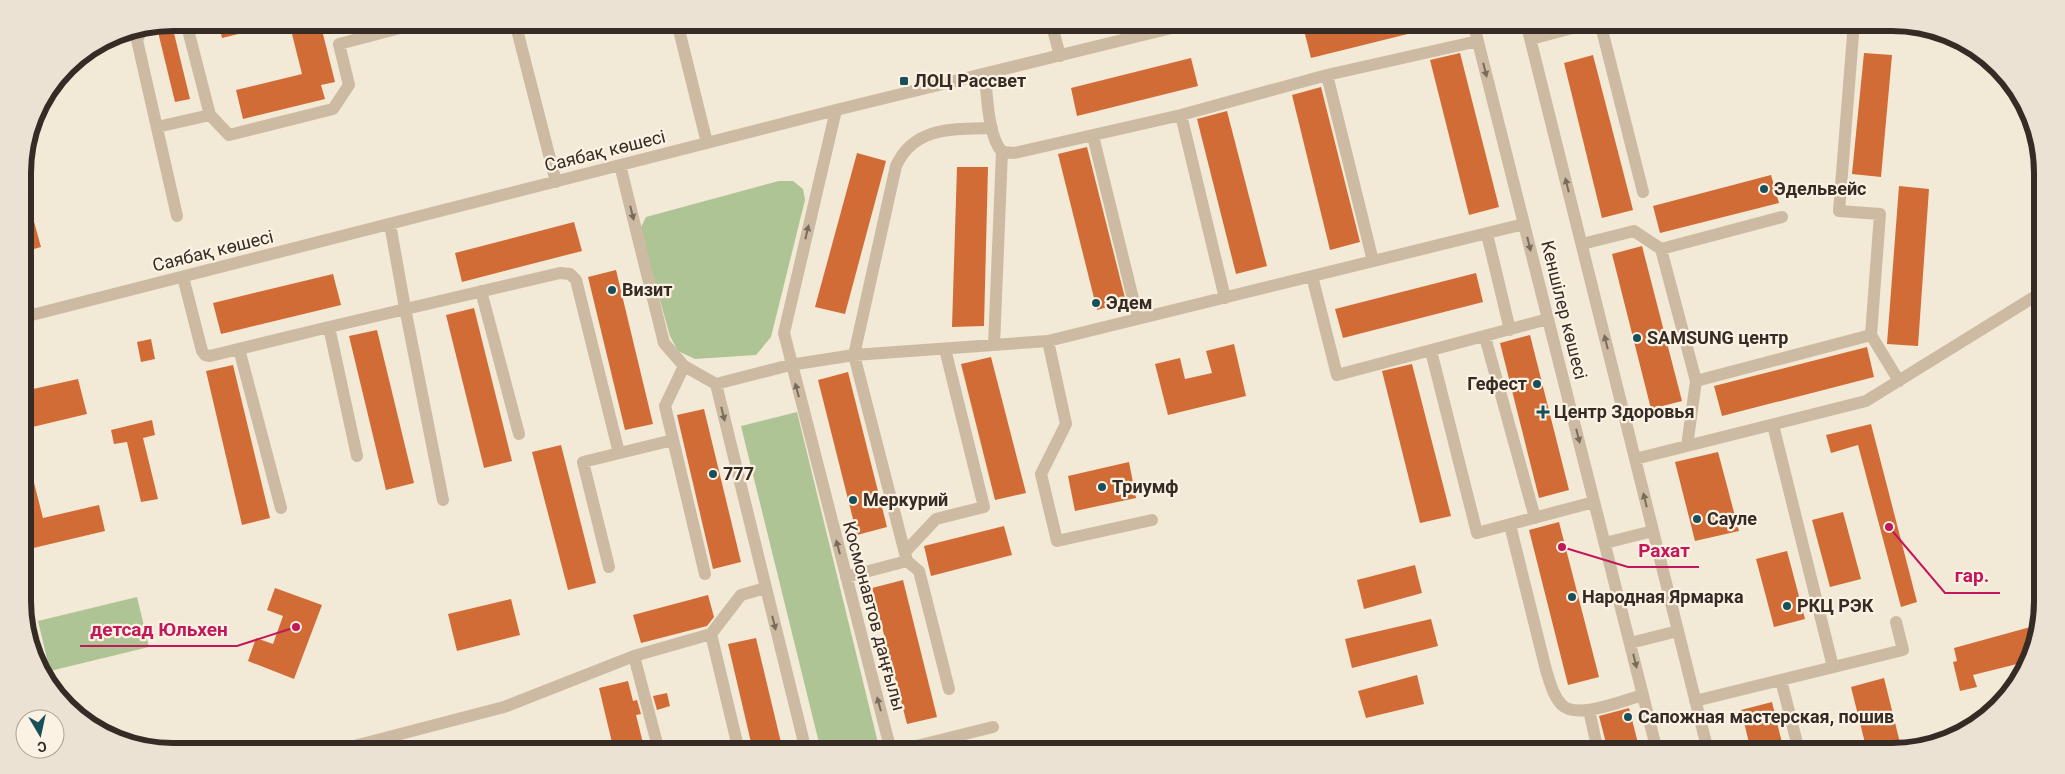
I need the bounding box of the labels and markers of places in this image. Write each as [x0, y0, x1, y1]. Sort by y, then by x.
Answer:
place label: ЛОЦ Рассвет [914, 70, 1026, 91]
marker: ЛОЦ Рассвет [898, 75, 910, 87]
place label: Эдельвейс [1774, 178, 1866, 199]
marker: Эдельвейс [1758, 183, 1770, 195]
place label: Визит [622, 279, 672, 300]
marker: Визит [606, 284, 618, 296]
place label: Эдем [1106, 292, 1152, 313]
marker: Эдем [1090, 297, 1102, 309]
place label: SAMSUNG центр [1647, 327, 1789, 348]
marker: SAMSUNG центр [1631, 332, 1643, 344]
place label: Гефест [1467, 373, 1527, 394]
marker: Гефест [1531, 378, 1543, 390]
place label: Центр Здоровья [1554, 401, 1694, 422]
marker: Центр Здоровья [1536, 405, 1550, 419]
place label: 777 [723, 463, 754, 484]
marker: 777 [707, 468, 719, 480]
place label: Триумф [1112, 476, 1179, 497]
marker: Триумф [1096, 481, 1108, 493]
place label: Меркурий [863, 489, 948, 510]
marker: Меркурий [847, 494, 859, 506]
place label: Сауле [1707, 508, 1757, 529]
marker: Сауле [1691, 513, 1703, 525]
callout: Рахат [1628, 533, 1699, 567]
callout: гар. [1945, 559, 2000, 593]
place label: Народная Ярмарка [1582, 586, 1744, 607]
marker: Народная Ярмарка [1566, 591, 1578, 603]
place label: РКЦ РЭК [1797, 595, 1874, 616]
marker: РКЦ РЭК [1781, 600, 1793, 612]
callout: детсад Юльхен [80, 612, 237, 646]
place label: Сапожная мастерская, пошив [1638, 706, 1894, 727]
marker: Сапожная мастерская, пошив [1622, 711, 1634, 723]

